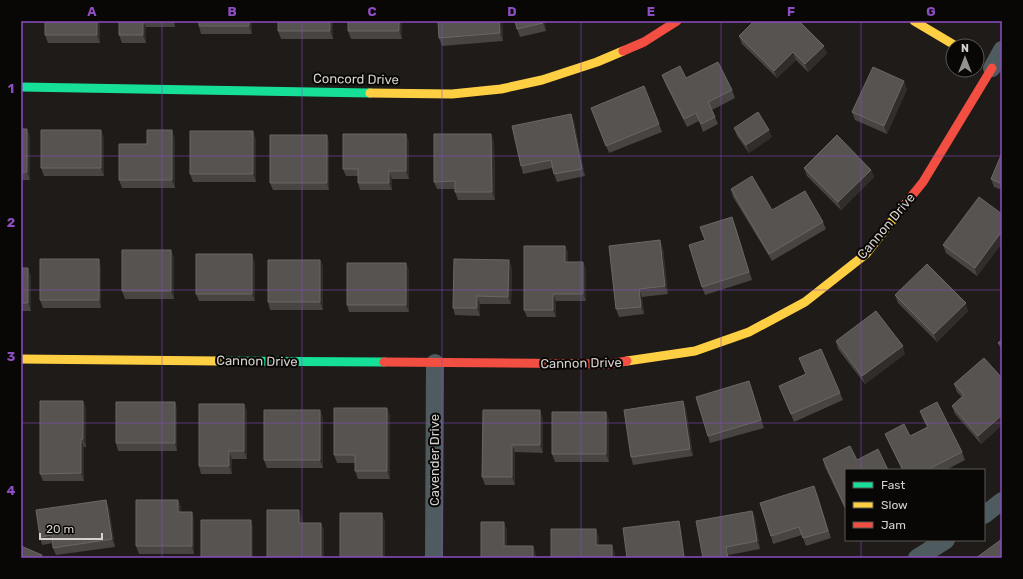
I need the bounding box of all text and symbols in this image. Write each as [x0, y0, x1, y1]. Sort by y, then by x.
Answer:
text: A [87, 4, 97, 19]
text: B [227, 4, 237, 19]
text: C [367, 4, 377, 19]
text: D [507, 4, 517, 19]
text: E [647, 4, 655, 19]
text: F [787, 4, 795, 19]
text: G [926, 4, 936, 19]
north arrow [945, 38, 985, 78]
text: N [961, 42, 969, 55]
street label: Concord Drive [313, 71, 399, 87]
text: 1 [8, 81, 14, 96]
street label: Cannon Drive [854, 190, 918, 262]
text: 2 [7, 215, 15, 230]
text: 3 [7, 349, 16, 364]
street label: Cannon Drive [216, 353, 298, 369]
street label: Cannon Drive [540, 355, 622, 371]
street label: Cavender Drive [427, 414, 442, 506]
legend [845, 469, 985, 541]
text: Fast [881, 478, 905, 492]
text: 4 [7, 483, 16, 498]
text: Slow [881, 498, 908, 512]
scale bar [40, 515, 102, 541]
text: Jam [881, 518, 906, 532]
text: 20 m [46, 522, 74, 536]

